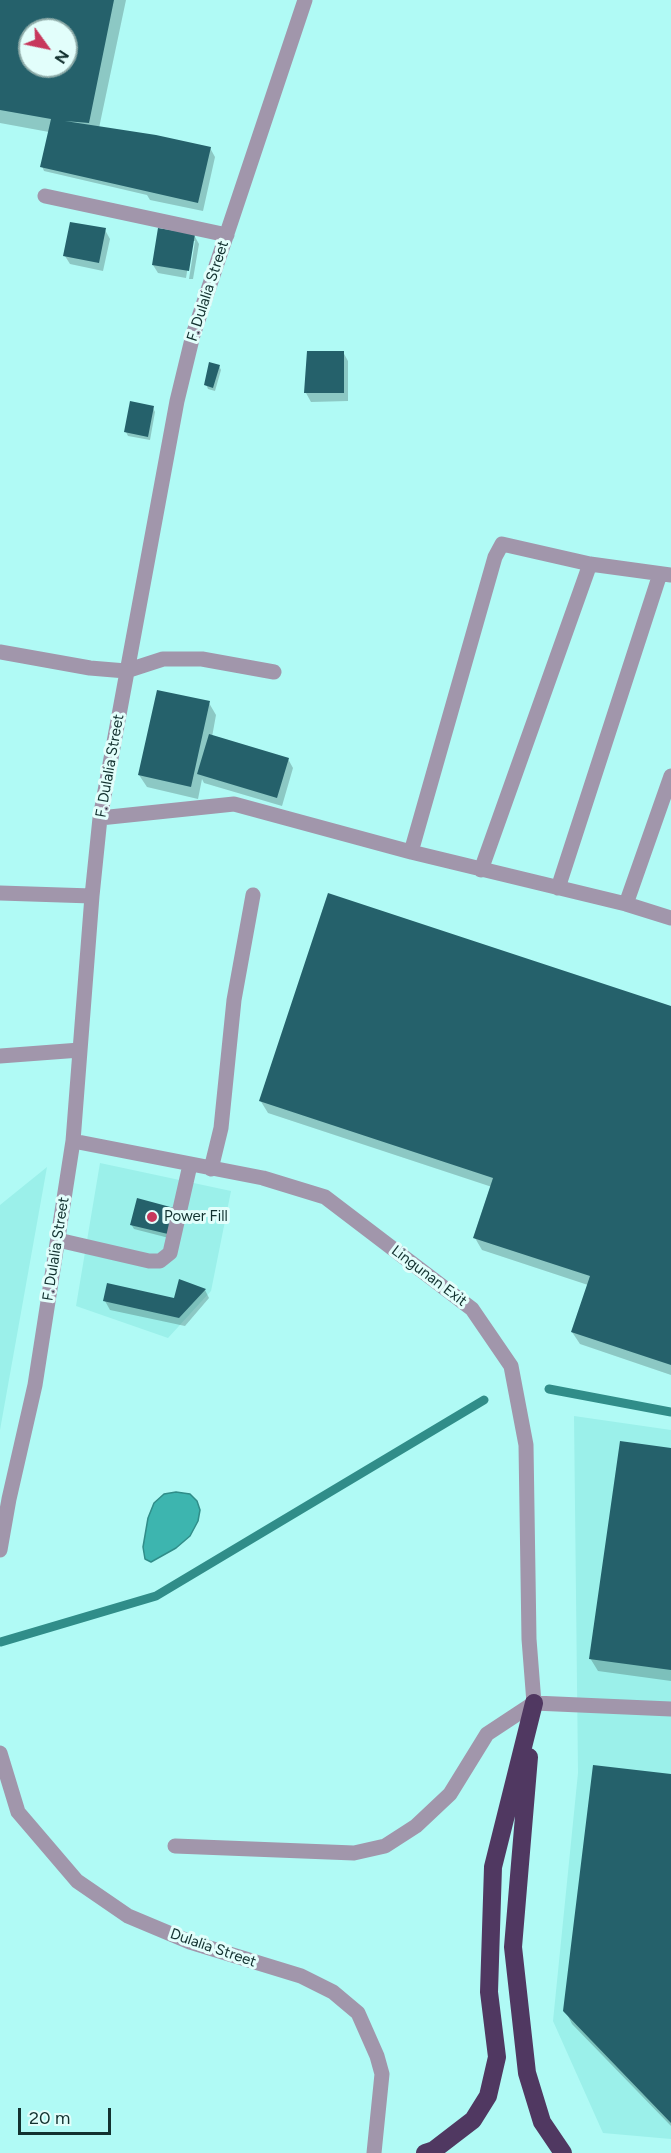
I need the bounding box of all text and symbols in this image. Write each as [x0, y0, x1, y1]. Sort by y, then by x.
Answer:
north arrow [18, 18, 78, 78]
text: N [51, 47, 73, 67]
street label: F. Dulalia Street [183, 238, 233, 344]
street label: F. Dulalia Street [92, 713, 128, 819]
street label: F. Dulalia Street [39, 1196, 73, 1302]
place label: Power Fill [164, 1208, 228, 1226]
marker: Power Fill [145, 1210, 159, 1224]
street label: Lingunan Exit [388, 1242, 470, 1310]
street label: Dulalia Street [168, 1925, 258, 1971]
scale bar [21, 2096, 114, 2134]
text: 20 m [29, 2107, 70, 2129]

